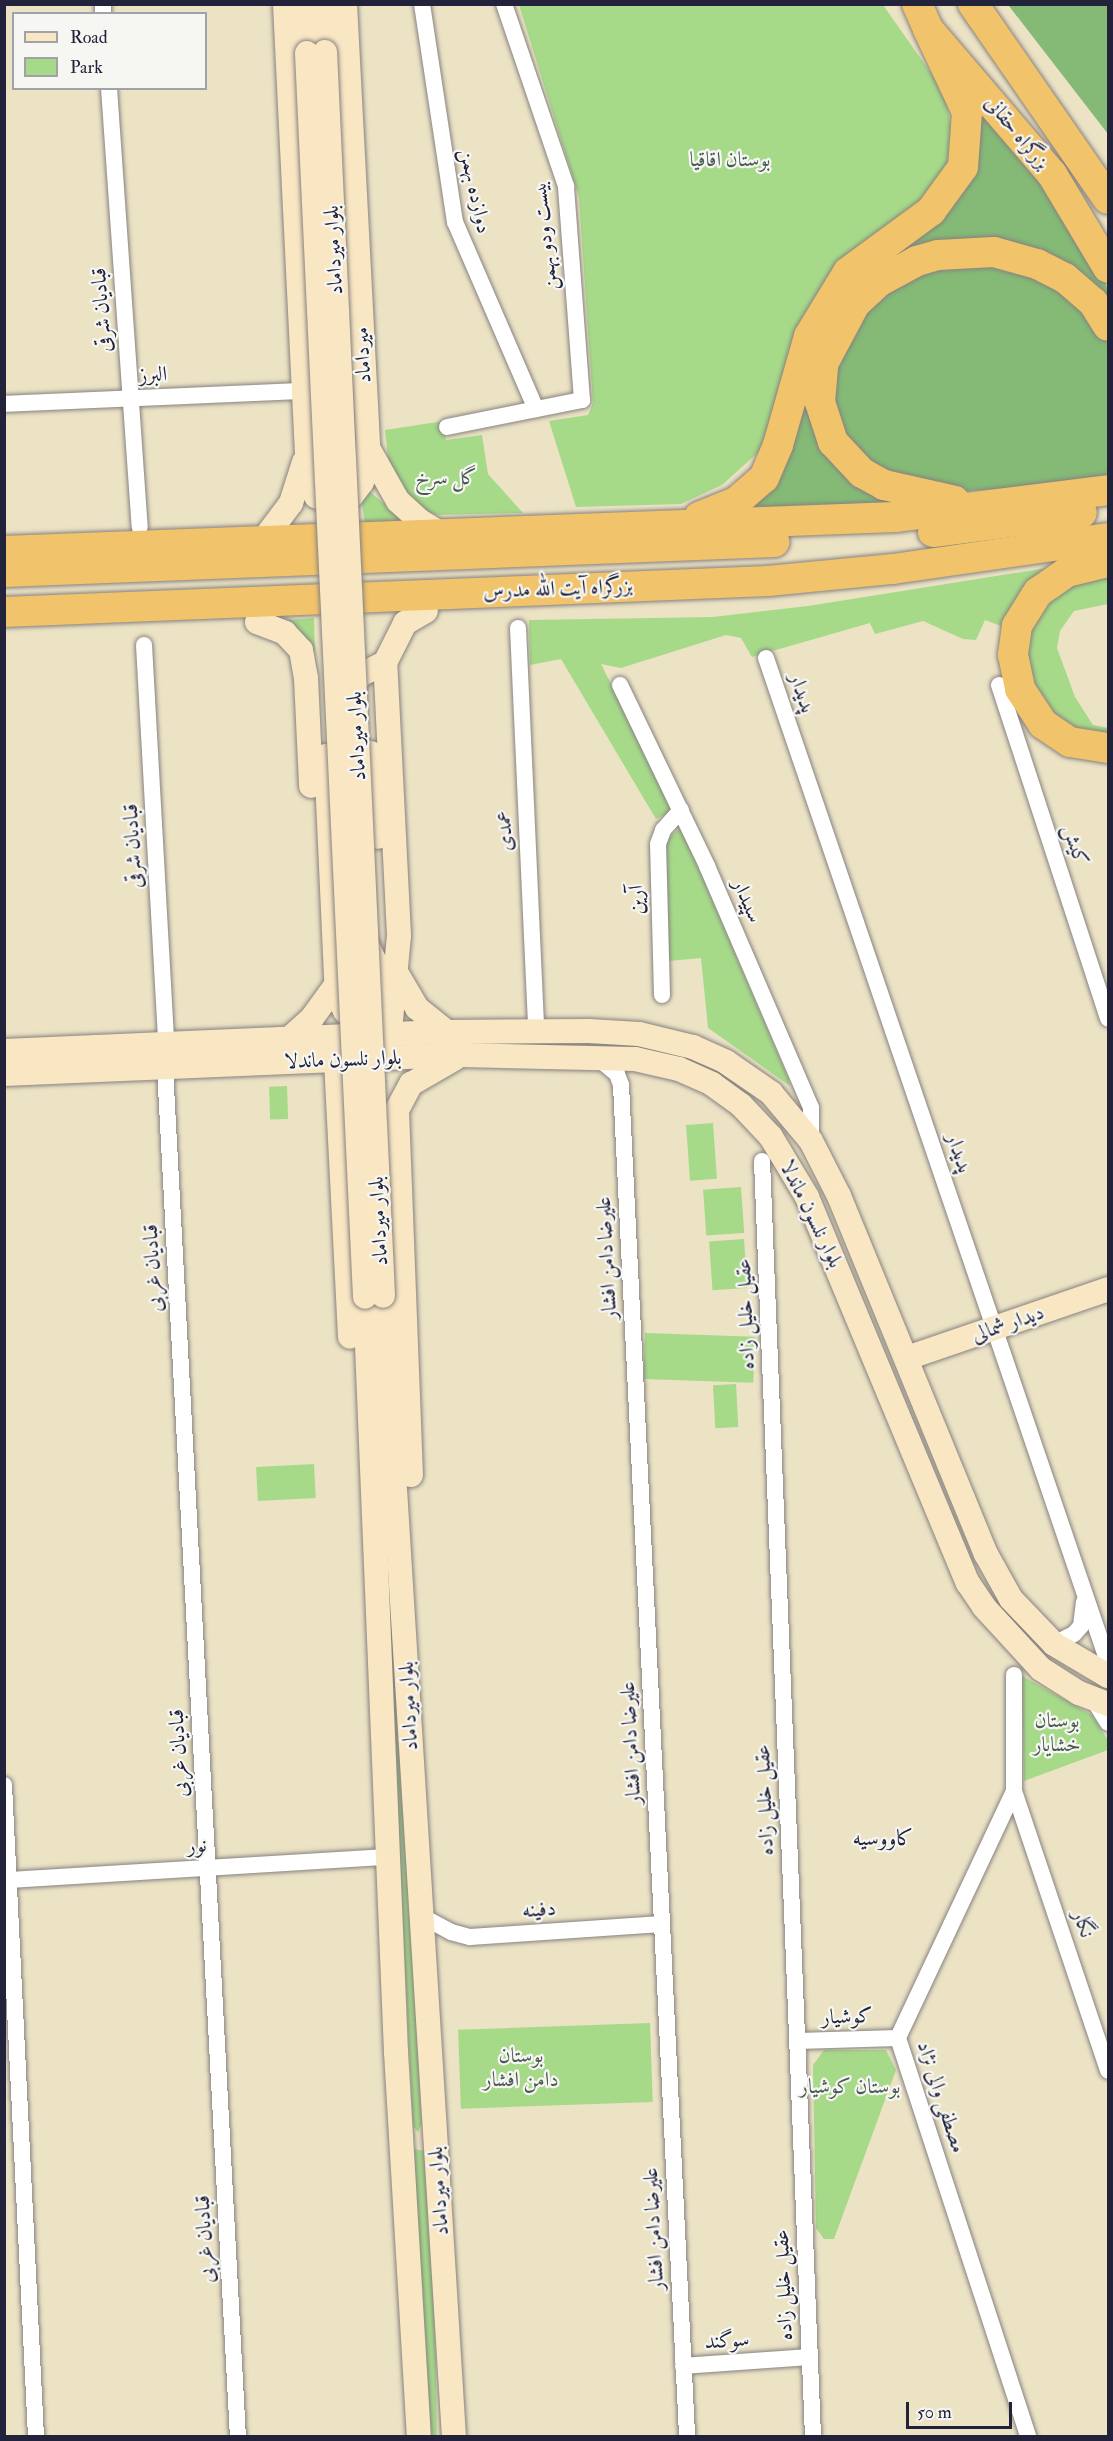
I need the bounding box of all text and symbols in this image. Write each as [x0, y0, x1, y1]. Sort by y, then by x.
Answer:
legend [12, 12, 207, 90]
text: Road [70, 26, 108, 49]
text: Park [70, 56, 103, 79]
street label: بزرگراه حقانی [979, 91, 1055, 175]
street label: دوازده بهمن [454, 146, 496, 236]
park label: بوستان اقاقیا [689, 147, 771, 173]
street label: بیست ودو بهمن [527, 180, 563, 292]
street label: بلوار میرداماد [319, 205, 349, 295]
street label: قبادیان شرقی [86, 267, 118, 353]
street label: میرداماد [349, 326, 377, 384]
street label: البرز [138, 362, 168, 388]
park label: گل سرخ [415, 465, 477, 491]
street label: بزرگراه آیت الله مدرس [483, 574, 633, 604]
street label: پدیدار [784, 670, 820, 716]
street label: بلوار میرداماد [342, 691, 372, 781]
street label: قبادیان شرقی [118, 803, 148, 889]
street label: عمدی [491, 810, 519, 852]
street label: کیش [1057, 821, 1093, 869]
street label: سپیدار [727, 875, 767, 927]
street label: آرین [624, 885, 650, 915]
street label: بلوار نلسون ماندلا [284, 1045, 402, 1075]
street label: پدیدار [941, 1130, 977, 1176]
street label: بلوار نلسون ماندلا [774, 1156, 848, 1272]
street label: بلوار میرداماد [364, 1176, 394, 1266]
street label: علیرضا دامن افشار [591, 1196, 623, 1320]
street label: قبادیان غربی [138, 1223, 168, 1313]
street label: عقیل خلیل زاده [731, 1258, 761, 1370]
street label: دیدار شمالی [968, 1300, 1048, 1348]
street label: بلوار میرداماد [394, 1661, 424, 1751]
street label: علیرضا دامن افشار [615, 1681, 647, 1805]
street label: قبادیان غربی [164, 1708, 194, 1798]
park label: بوستان خشایار [1033, 1708, 1081, 1758]
street label: عقیل خلیل زاده [750, 1744, 780, 1856]
district label: کاووسیه [853, 1826, 913, 1852]
street label: نور [187, 1833, 207, 1859]
street label: دفینه [521, 1896, 557, 1924]
street label: نگار [1067, 1907, 1099, 1941]
street label: کوشیار [821, 2004, 873, 2030]
street label: مصطفی والی نژاد [911, 2038, 971, 2156]
park label: بوستان دامن افشار [483, 2043, 559, 2093]
park label: بوستان کوشیار [800, 2074, 900, 2100]
street label: بلوار میرداماد [423, 2145, 455, 2237]
street label: علیرضا دامن افشار [638, 2167, 670, 2291]
street label: قبادیان غربی [190, 2194, 220, 2284]
street label: عقیل خلیل زاده [769, 2229, 799, 2341]
street label: سوگند [704, 2327, 750, 2355]
scale bar [909, 2390, 1016, 2428]
text: 50 m [917, 2401, 952, 2424]

